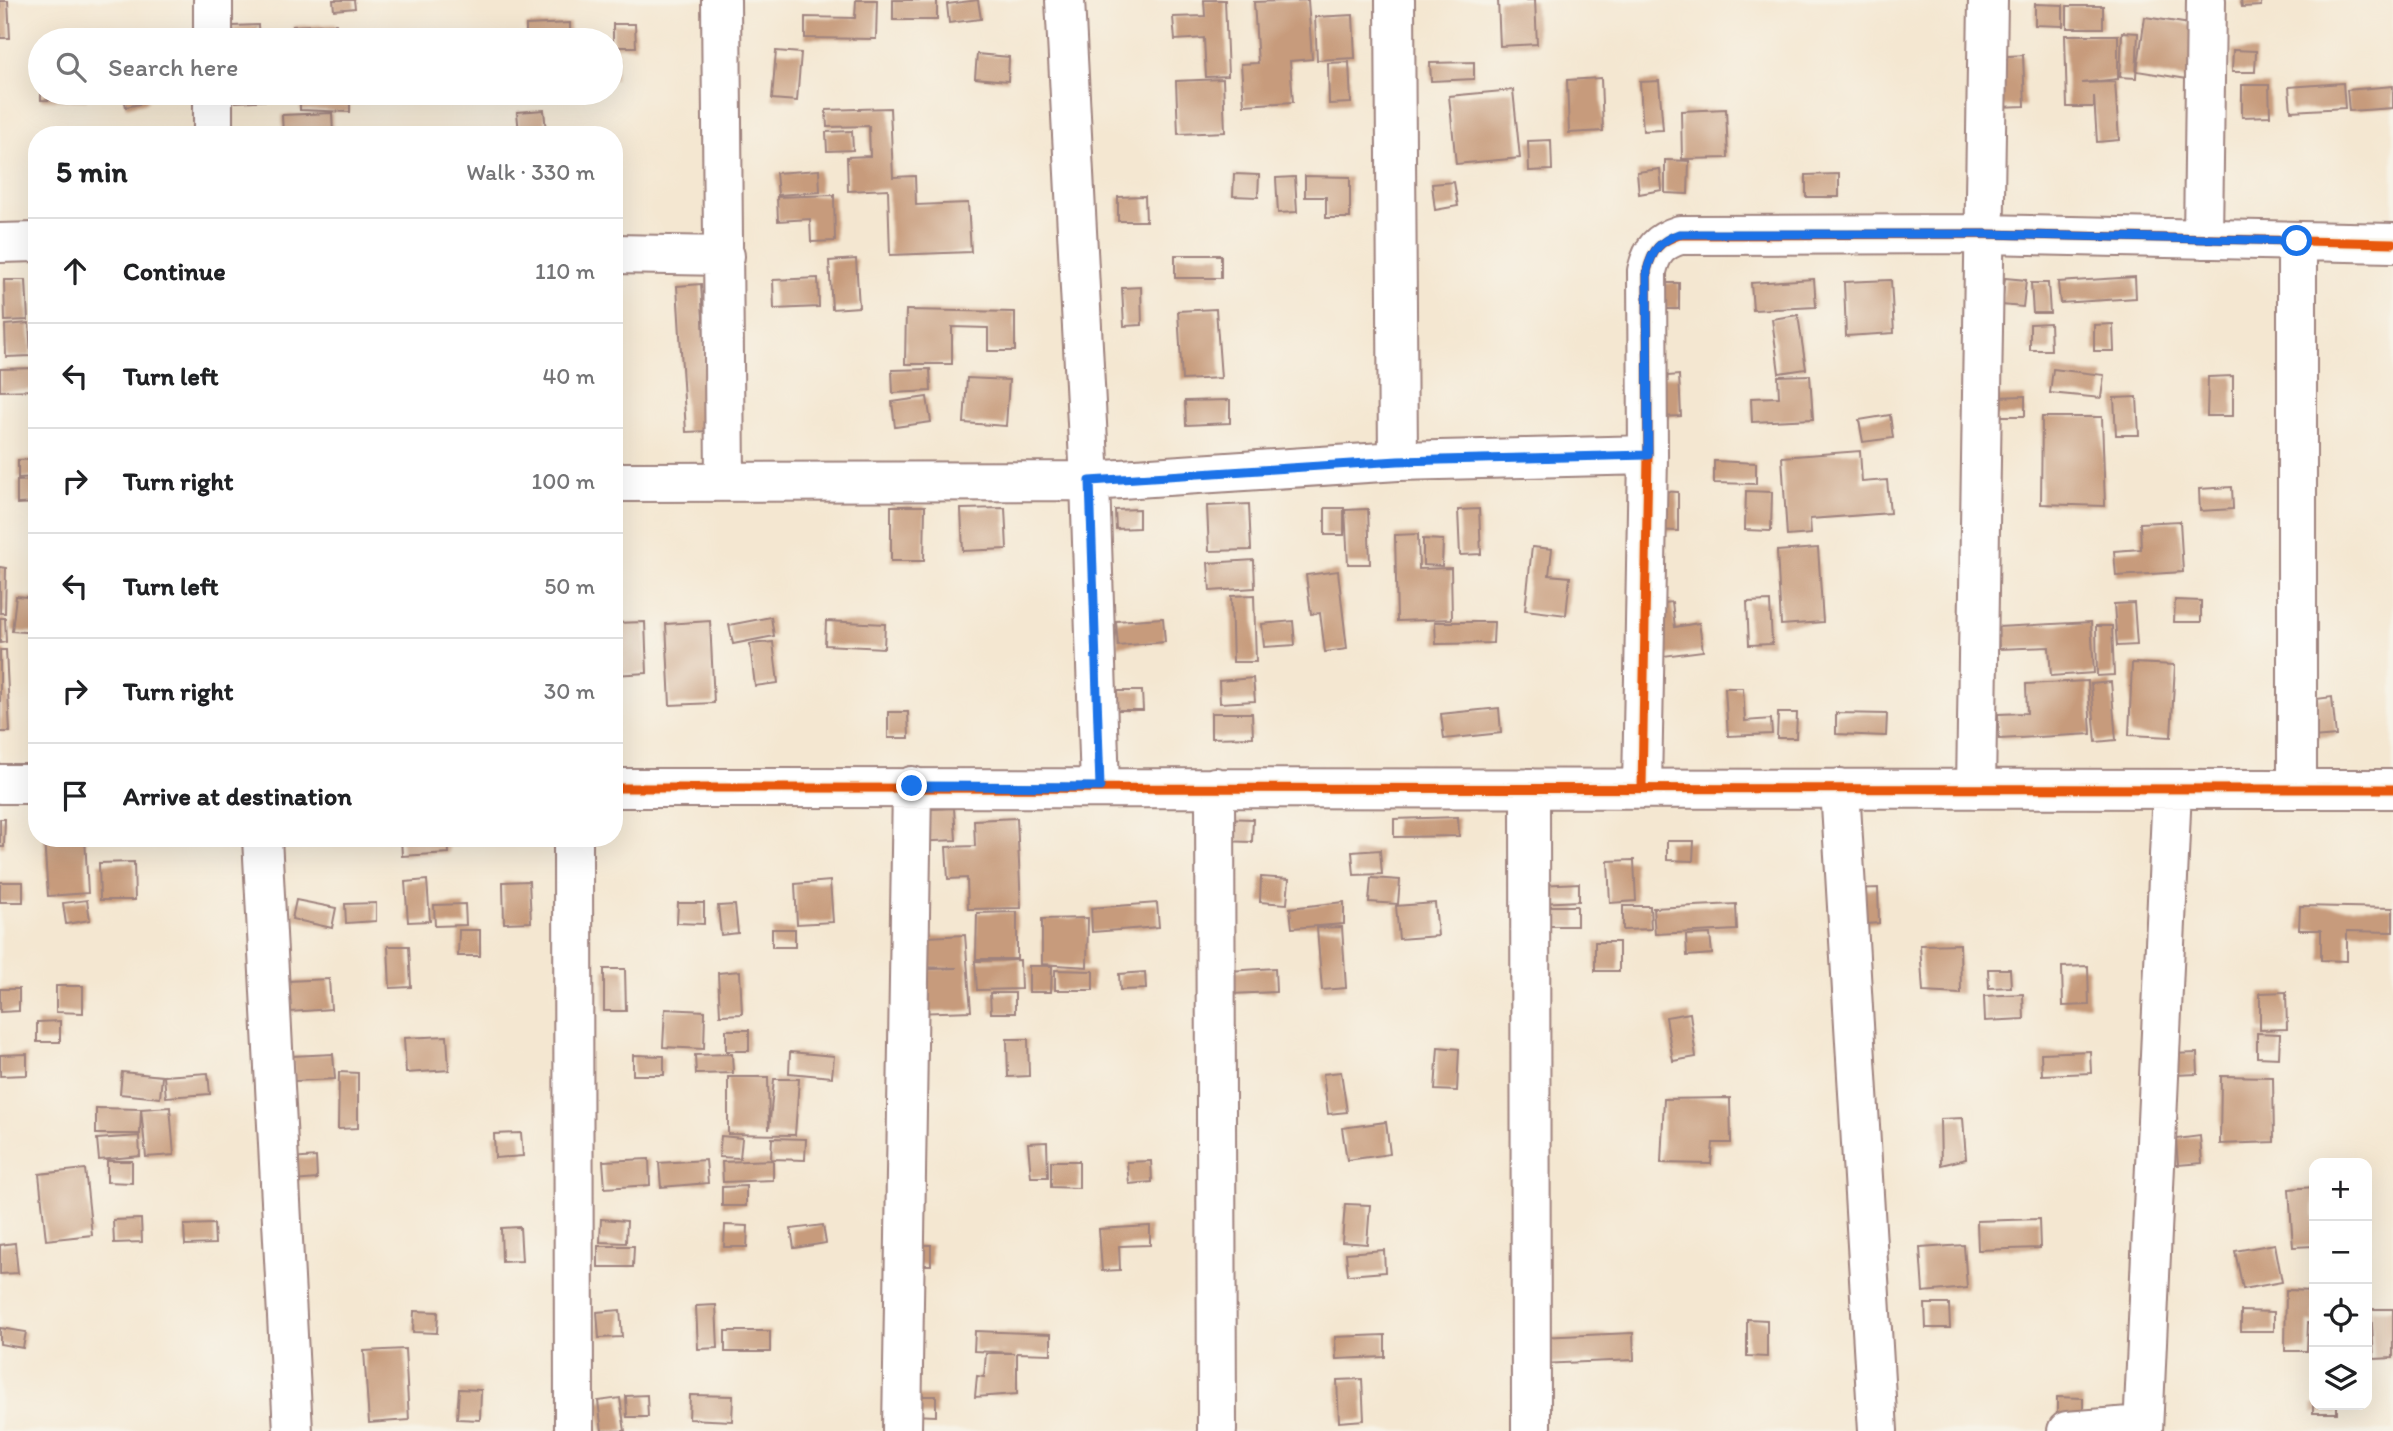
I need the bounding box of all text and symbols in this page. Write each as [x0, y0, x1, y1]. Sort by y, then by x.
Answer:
search box [28, 28, 623, 105]
icon: search [52, 48, 90, 86]
text: Search here [108, 51, 238, 83]
text: 5 min [56, 153, 127, 190]
text: Walk · 330 m [466, 158, 595, 186]
route start [2281, 225, 2312, 256]
icon: ahead [56, 252, 94, 290]
text: Continue [123, 255, 226, 287]
text: 110 m [535, 257, 595, 285]
icon: left [56, 357, 94, 395]
text: Turn left [123, 360, 219, 392]
text: 40 m [542, 362, 595, 390]
icon: right [56, 462, 94, 500]
text: Turn right [123, 465, 234, 497]
text: 100 m [531, 467, 595, 495]
icon: left [56, 567, 94, 605]
text: Turn left [123, 570, 219, 602]
text: 50 m [544, 572, 595, 600]
icon: right [56, 672, 94, 710]
text: Turn right [123, 675, 234, 707]
text: 30 m [544, 677, 595, 705]
route end [896, 770, 927, 801]
icon: arrive [56, 777, 94, 815]
text: Arrive at destination [123, 780, 352, 812]
map controls [2309, 1158, 2372, 1410]
button: + [2309, 1158, 2372, 1221]
button: − [2309, 1221, 2372, 1284]
button: locate [2309, 1284, 2372, 1347]
button: layers [2309, 1347, 2372, 1410]

